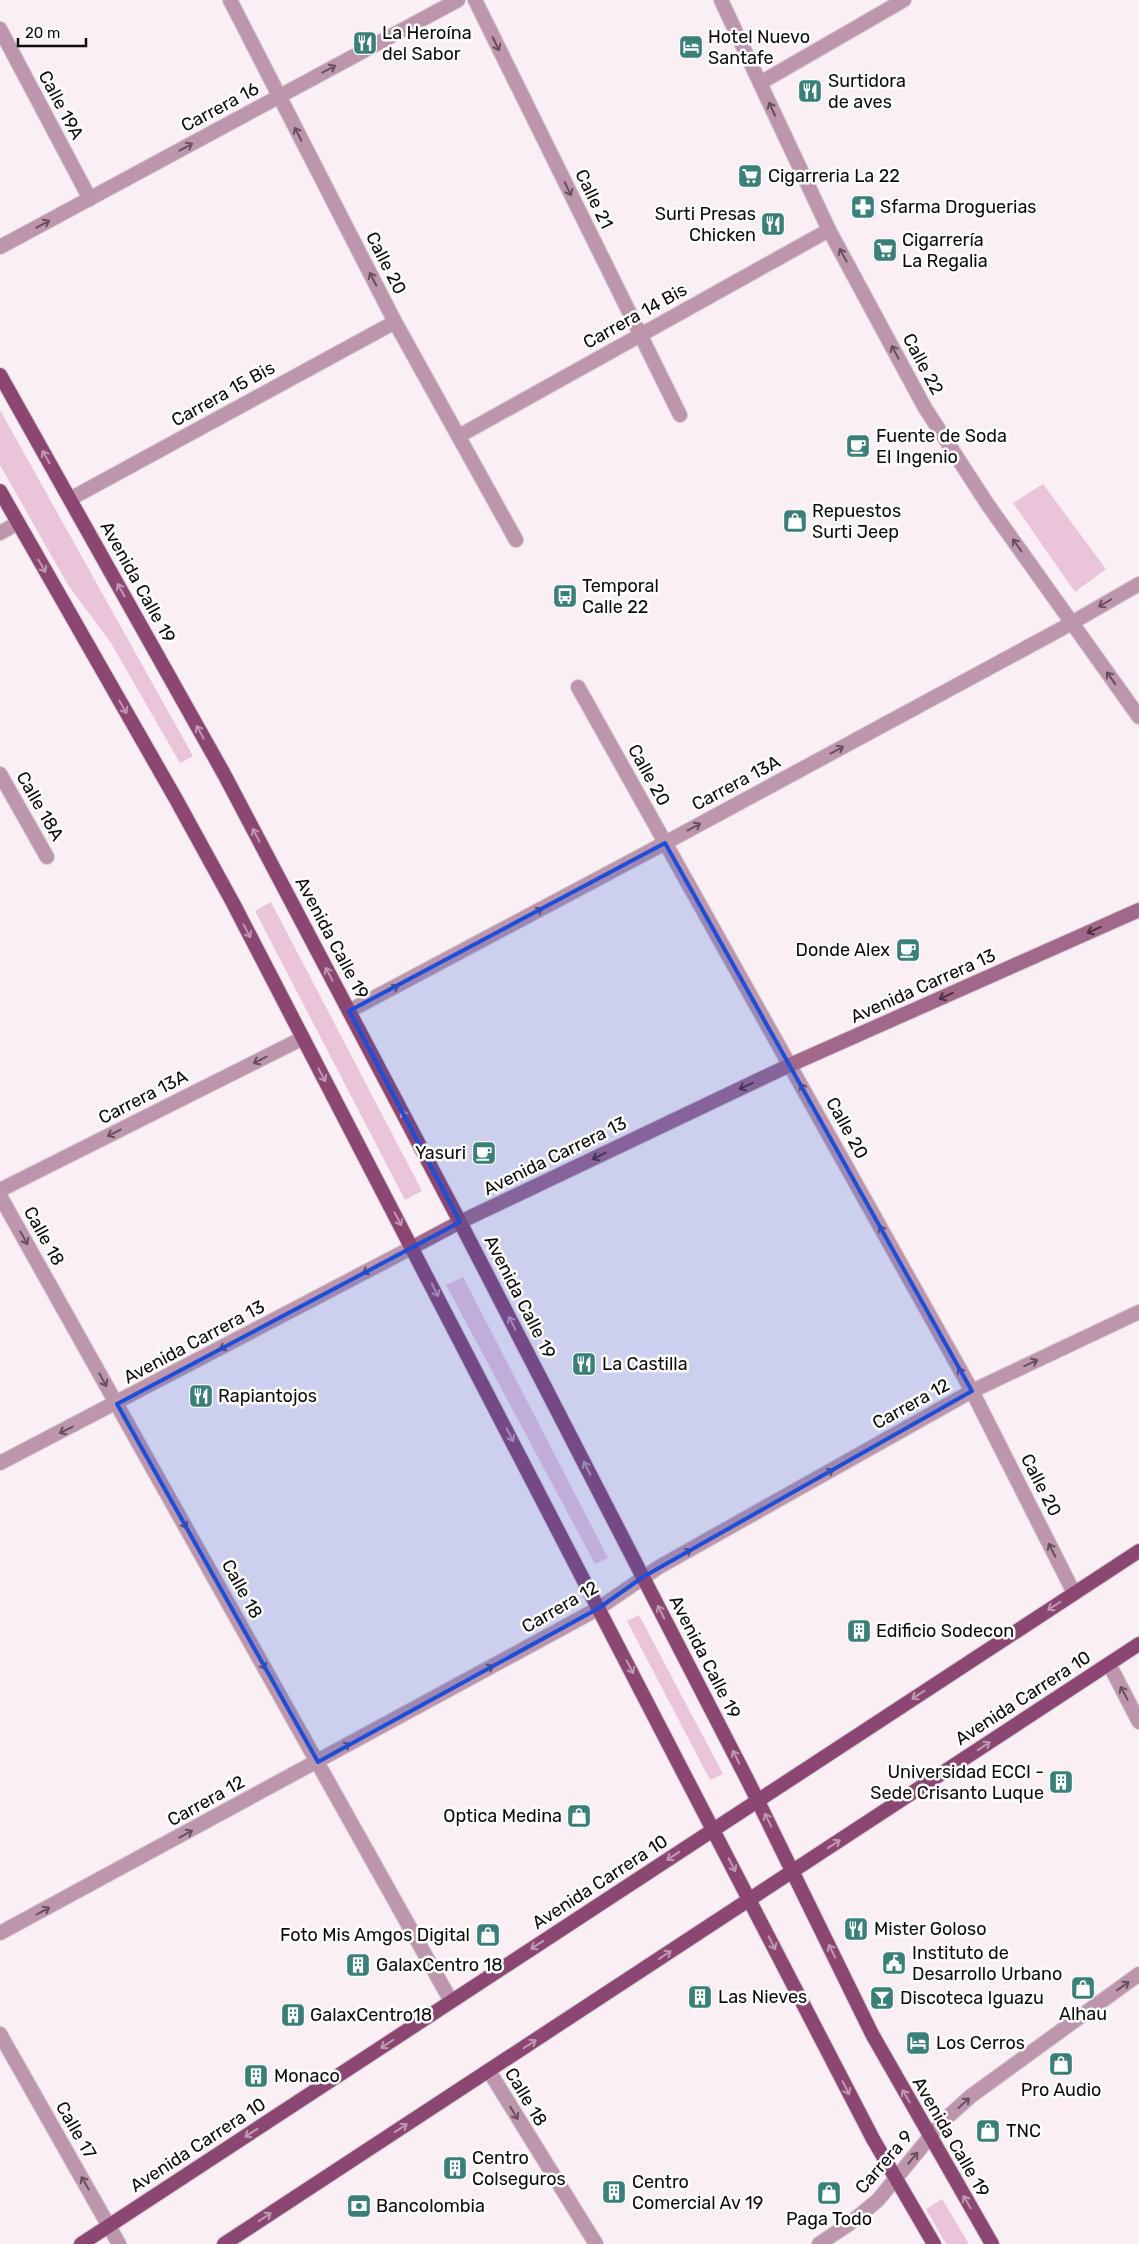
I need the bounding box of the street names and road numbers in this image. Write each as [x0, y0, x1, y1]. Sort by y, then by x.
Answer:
street label: Calle 19A [34, 67, 88, 143]
street label: Carrera 16 [177, 77, 263, 137]
street label: Calle 21 [570, 166, 618, 232]
street label: Calle 20 [361, 228, 411, 298]
street label: Carrera 14 Bis [579, 278, 691, 354]
street label: Calle 22 [898, 330, 948, 398]
street label: Carrera 15 Bis [167, 357, 279, 431]
street label: Avenida Calle 19 [96, 518, 180, 646]
street label: Calle 20 [623, 740, 675, 810]
street label: Carrera 13A [688, 750, 784, 816]
street label: Calle 18A [11, 767, 69, 845]
street label: Avenida Calle 19 [291, 873, 373, 1003]
street label: Avenida Carrera 13 [847, 944, 999, 1028]
street label: Carrera 13A [95, 1065, 191, 1129]
street label: Calle 20 [821, 1093, 873, 1163]
street label: Avenida Carrera 13 [480, 1112, 630, 1200]
street label: Calle 18 [19, 1203, 69, 1269]
street label: Avenida Calle 19 [480, 1232, 560, 1362]
street label: Avenida Carrera 13 [120, 1296, 268, 1388]
street label: Carrera 12 [869, 1374, 953, 1434]
street label: Calle 20 [1016, 1450, 1066, 1520]
street label: Calle 18 [217, 1556, 267, 1622]
street label: Carrera 12 [518, 1576, 602, 1638]
street label: Avenida Calle 19 [665, 1592, 745, 1722]
street label: Avenida Carrera 10 [951, 1646, 1095, 1750]
street label: Carrera 12 [164, 1771, 248, 1831]
street label: Avenida Carrera 10 [528, 1830, 672, 1934]
street label: Calle 18 [500, 2064, 552, 2130]
street label: Avenida Calle 19 [908, 2073, 994, 2201]
street label: Avenida Carrera 10 [126, 2093, 270, 2197]
street label: Calle 17 [51, 2098, 101, 2162]
street label: Carrera 9 [850, 2126, 918, 2198]

